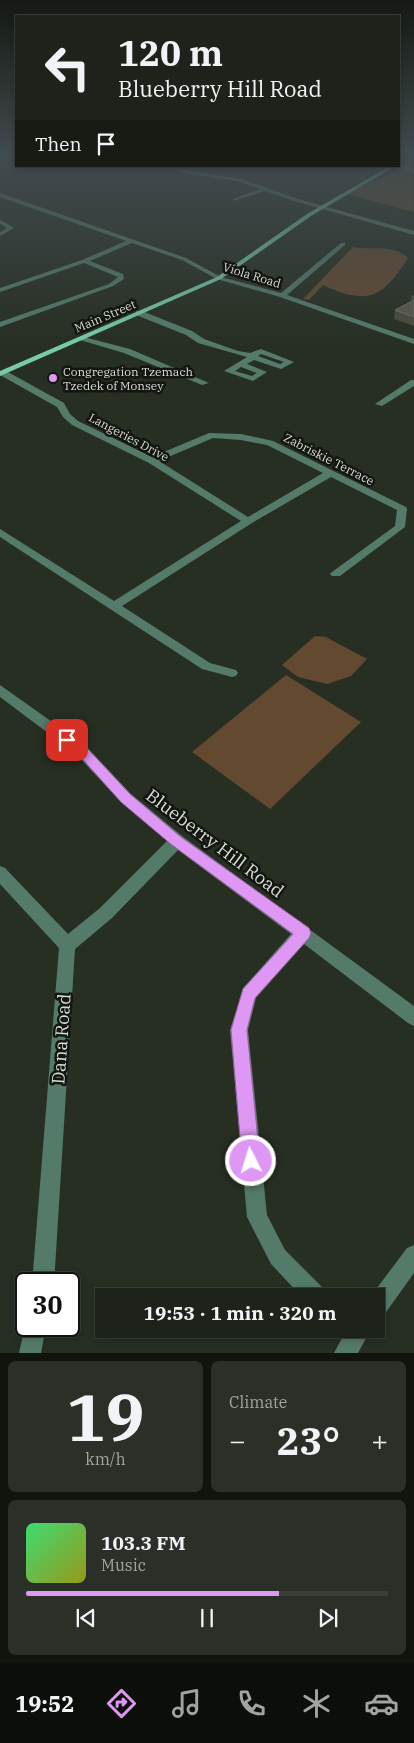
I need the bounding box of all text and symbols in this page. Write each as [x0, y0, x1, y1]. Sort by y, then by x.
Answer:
text: 120 m [118, 30, 223, 76]
icon: left [35, 35, 100, 100]
text: Blueberry Hill Road [118, 74, 322, 103]
icon: arrive [92, 130, 120, 158]
text: Then [35, 132, 82, 156]
street label: Viola Road [221, 259, 283, 291]
street label: Main Street [72, 296, 138, 336]
place label: Congregation Tzemach Tzedek of Monsey [63, 364, 194, 393]
marker: Congregation Tzemach Tzedek of Monsey [47, 372, 59, 384]
street label: Langeries Drive [86, 410, 172, 464]
street label: Zabriskie Terrace [281, 430, 377, 488]
pin [46, 719, 88, 761]
icon: arrive [53, 726, 81, 754]
street label: Blueberry Hill Road [141, 784, 289, 902]
street label: Dana Road [46, 993, 76, 1085]
position arrow [224, 1134, 276, 1186]
speed limit sign: 30 [15, 1272, 80, 1337]
text: 19:53 · 1 min · 320 m [144, 1301, 336, 1325]
text: 19 [66, 1374, 145, 1459]
text: Climate [229, 1392, 287, 1412]
text: 23° [277, 1416, 340, 1465]
text: − [229, 1422, 246, 1459]
text: + [371, 1422, 388, 1459]
text: km/h [85, 1449, 126, 1469]
text: 103.3 FM [101, 1531, 186, 1555]
text: Music [101, 1555, 146, 1575]
icon: previous [72, 1604, 100, 1632]
icon: pause [193, 1604, 221, 1632]
icon: next [314, 1604, 342, 1632]
icon: directions [104, 1686, 139, 1721]
icon: music [169, 1686, 204, 1721]
icon: phone [234, 1686, 269, 1721]
icon: climate [299, 1686, 334, 1721]
icon: car [364, 1686, 399, 1721]
text: 19:52 [15, 1689, 74, 1718]

